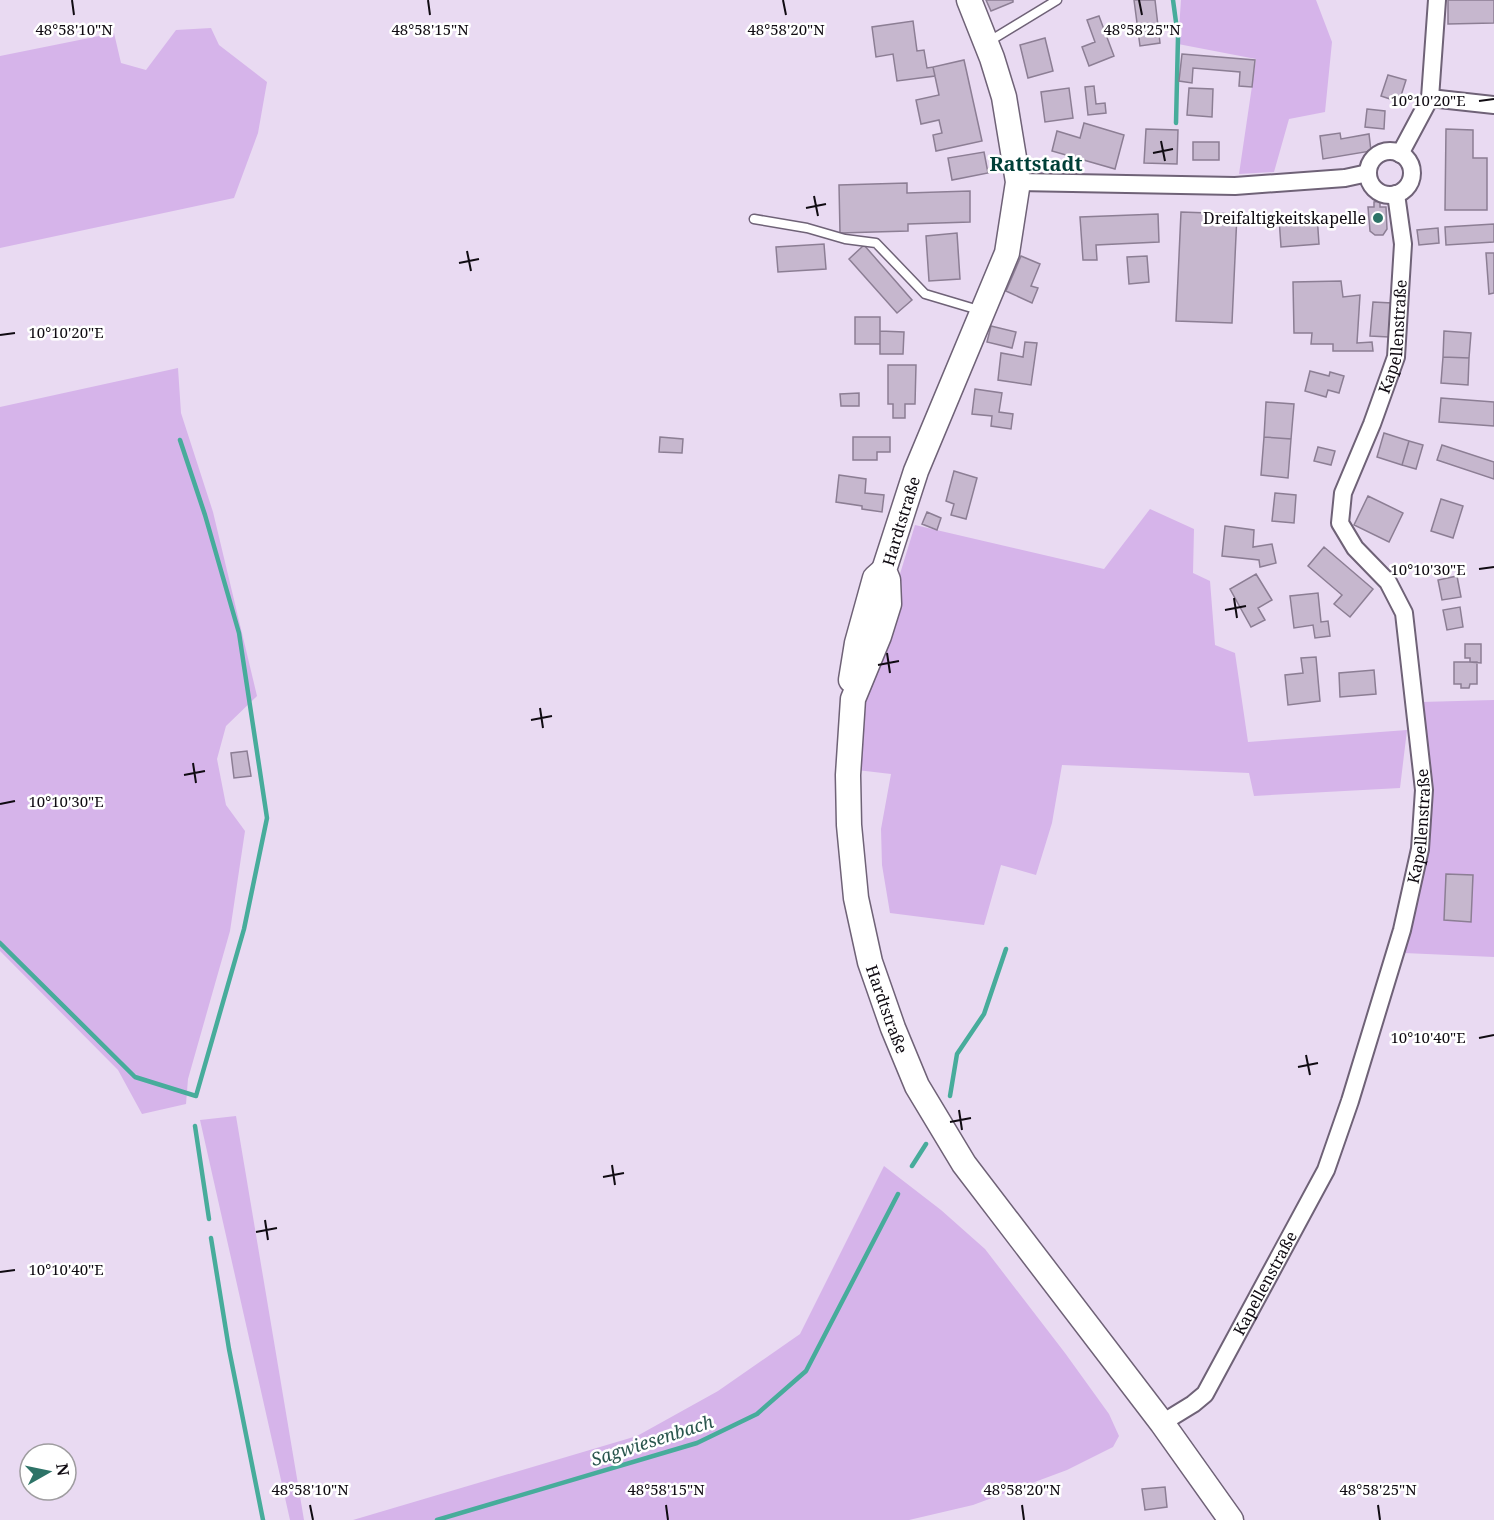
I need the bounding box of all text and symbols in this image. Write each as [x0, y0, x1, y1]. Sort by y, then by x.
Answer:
text: 48°58'10"N [35, 19, 113, 39]
text: 48°58'15"N [391, 19, 469, 39]
text: 48°58'20"N [747, 19, 825, 39]
text: 48°58'25"N [1103, 19, 1181, 39]
text: 10°10'20"E [1390, 90, 1466, 110]
district label: Rattstadt [989, 150, 1083, 177]
place label: Dreifaltigkeitskapelle [1203, 207, 1366, 229]
marker: Dreifaltigkeitskapelle [1371, 211, 1385, 225]
street label: Kapellenstraße [1373, 279, 1412, 396]
text: 10°10'20"E [28, 322, 104, 342]
street label: Hardtstraße [877, 473, 925, 569]
text: 10°10'30"E [1390, 559, 1466, 579]
street label: Kapellenstraße [1402, 768, 1435, 886]
text: 10°10'30"E [28, 791, 104, 811]
street label: Hardtstraße [861, 962, 913, 1057]
text: 10°10'40"E [1390, 1027, 1466, 1047]
street label: Kapellenstraße [1228, 1227, 1302, 1339]
text: 10°10'40"E [28, 1259, 104, 1279]
water label: Sagwiesenbach [588, 1409, 716, 1471]
north arrow [18, 1442, 78, 1502]
text: N [51, 1462, 75, 1478]
text: 48°58'10"N [271, 1479, 349, 1499]
text: 48°58'15"N [627, 1479, 705, 1499]
text: 48°58'20"N [983, 1479, 1061, 1499]
text: 48°58'25"N [1339, 1479, 1417, 1499]

